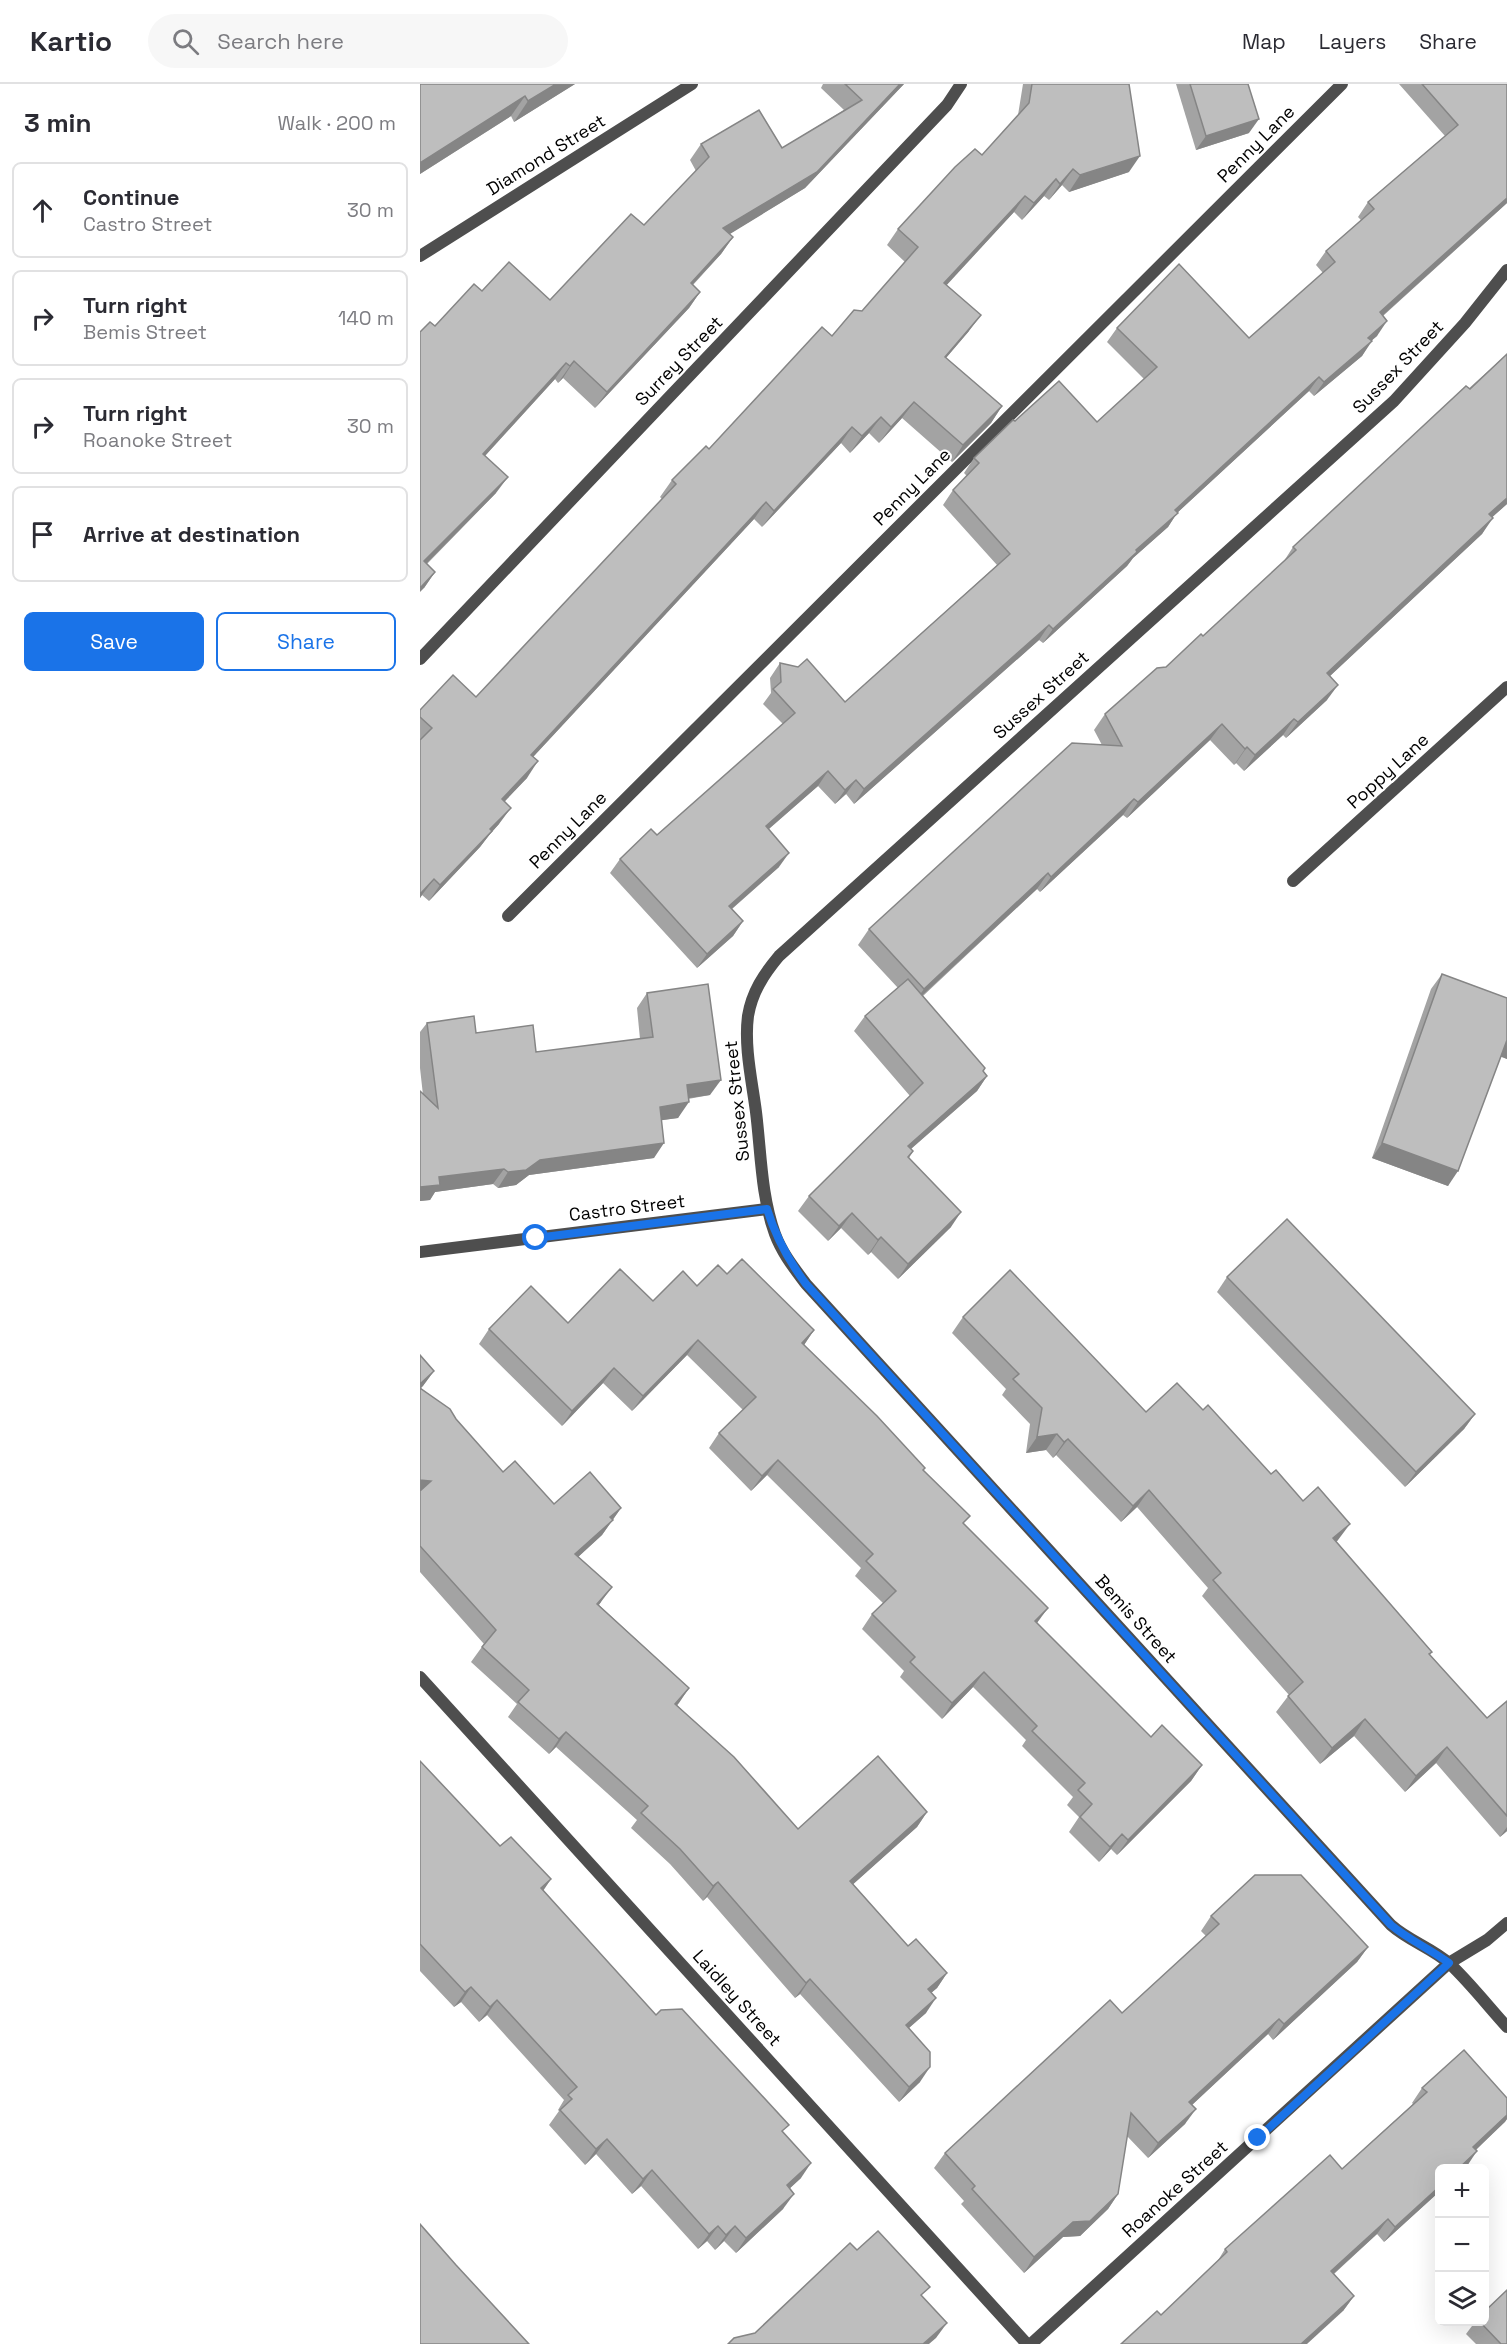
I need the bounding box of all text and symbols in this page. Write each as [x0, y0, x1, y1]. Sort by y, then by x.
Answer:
search box [148, 14, 568, 68]
text: Kartio [30, 23, 112, 59]
icon: search [169, 25, 202, 58]
text: Search here [217, 27, 344, 55]
text: Map [1242, 28, 1286, 55]
text: Layers [1319, 28, 1386, 55]
text: Share [1419, 28, 1477, 55]
street label: Penny Lane [1212, 100, 1299, 187]
text: 3 min [24, 106, 92, 140]
street label: Diamond Street [482, 109, 609, 200]
text: Walk · 200 m [277, 110, 396, 136]
text: Continue [83, 183, 179, 211]
icon: ahead [26, 194, 59, 227]
text: 30 m [347, 197, 394, 223]
text: Castro Street [83, 211, 213, 237]
text: Turn right [83, 291, 188, 319]
icon: right [26, 302, 59, 335]
text: 140 m [338, 305, 394, 331]
street label: Surrey Street [630, 311, 727, 411]
street label: Sussex Street [1347, 315, 1448, 418]
text: Bemis Street [83, 319, 207, 345]
text: Turn right [83, 399, 188, 427]
icon: right [26, 410, 59, 443]
text: 30 m [347, 413, 394, 439]
text: Roanoke Street [83, 427, 232, 453]
street label: Penny Lane [868, 443, 955, 530]
icon: arrive [26, 518, 59, 551]
text: Arrive at destination [83, 520, 300, 548]
button: Save [24, 612, 204, 671]
button: Share [216, 612, 396, 671]
street label: Sussex Street [988, 645, 1093, 744]
street label: Poppy Lane [1342, 728, 1433, 813]
street label: Penny Lane [524, 786, 611, 873]
street label: Sussex Street [719, 1039, 754, 1163]
street label: Castro Street [568, 1189, 686, 1226]
route start [522, 1224, 548, 1250]
street label: Bemis Street [1091, 1570, 1182, 1668]
street label: Laidley Street [688, 1945, 787, 2051]
route end [1244, 2124, 1270, 2150]
street label: Roanoke Street [1117, 2135, 1232, 2242]
map controls [1435, 2164, 1489, 2326]
button: + [1435, 2164, 1489, 2218]
button: − [1435, 2218, 1489, 2272]
button: layers [1435, 2272, 1489, 2326]

